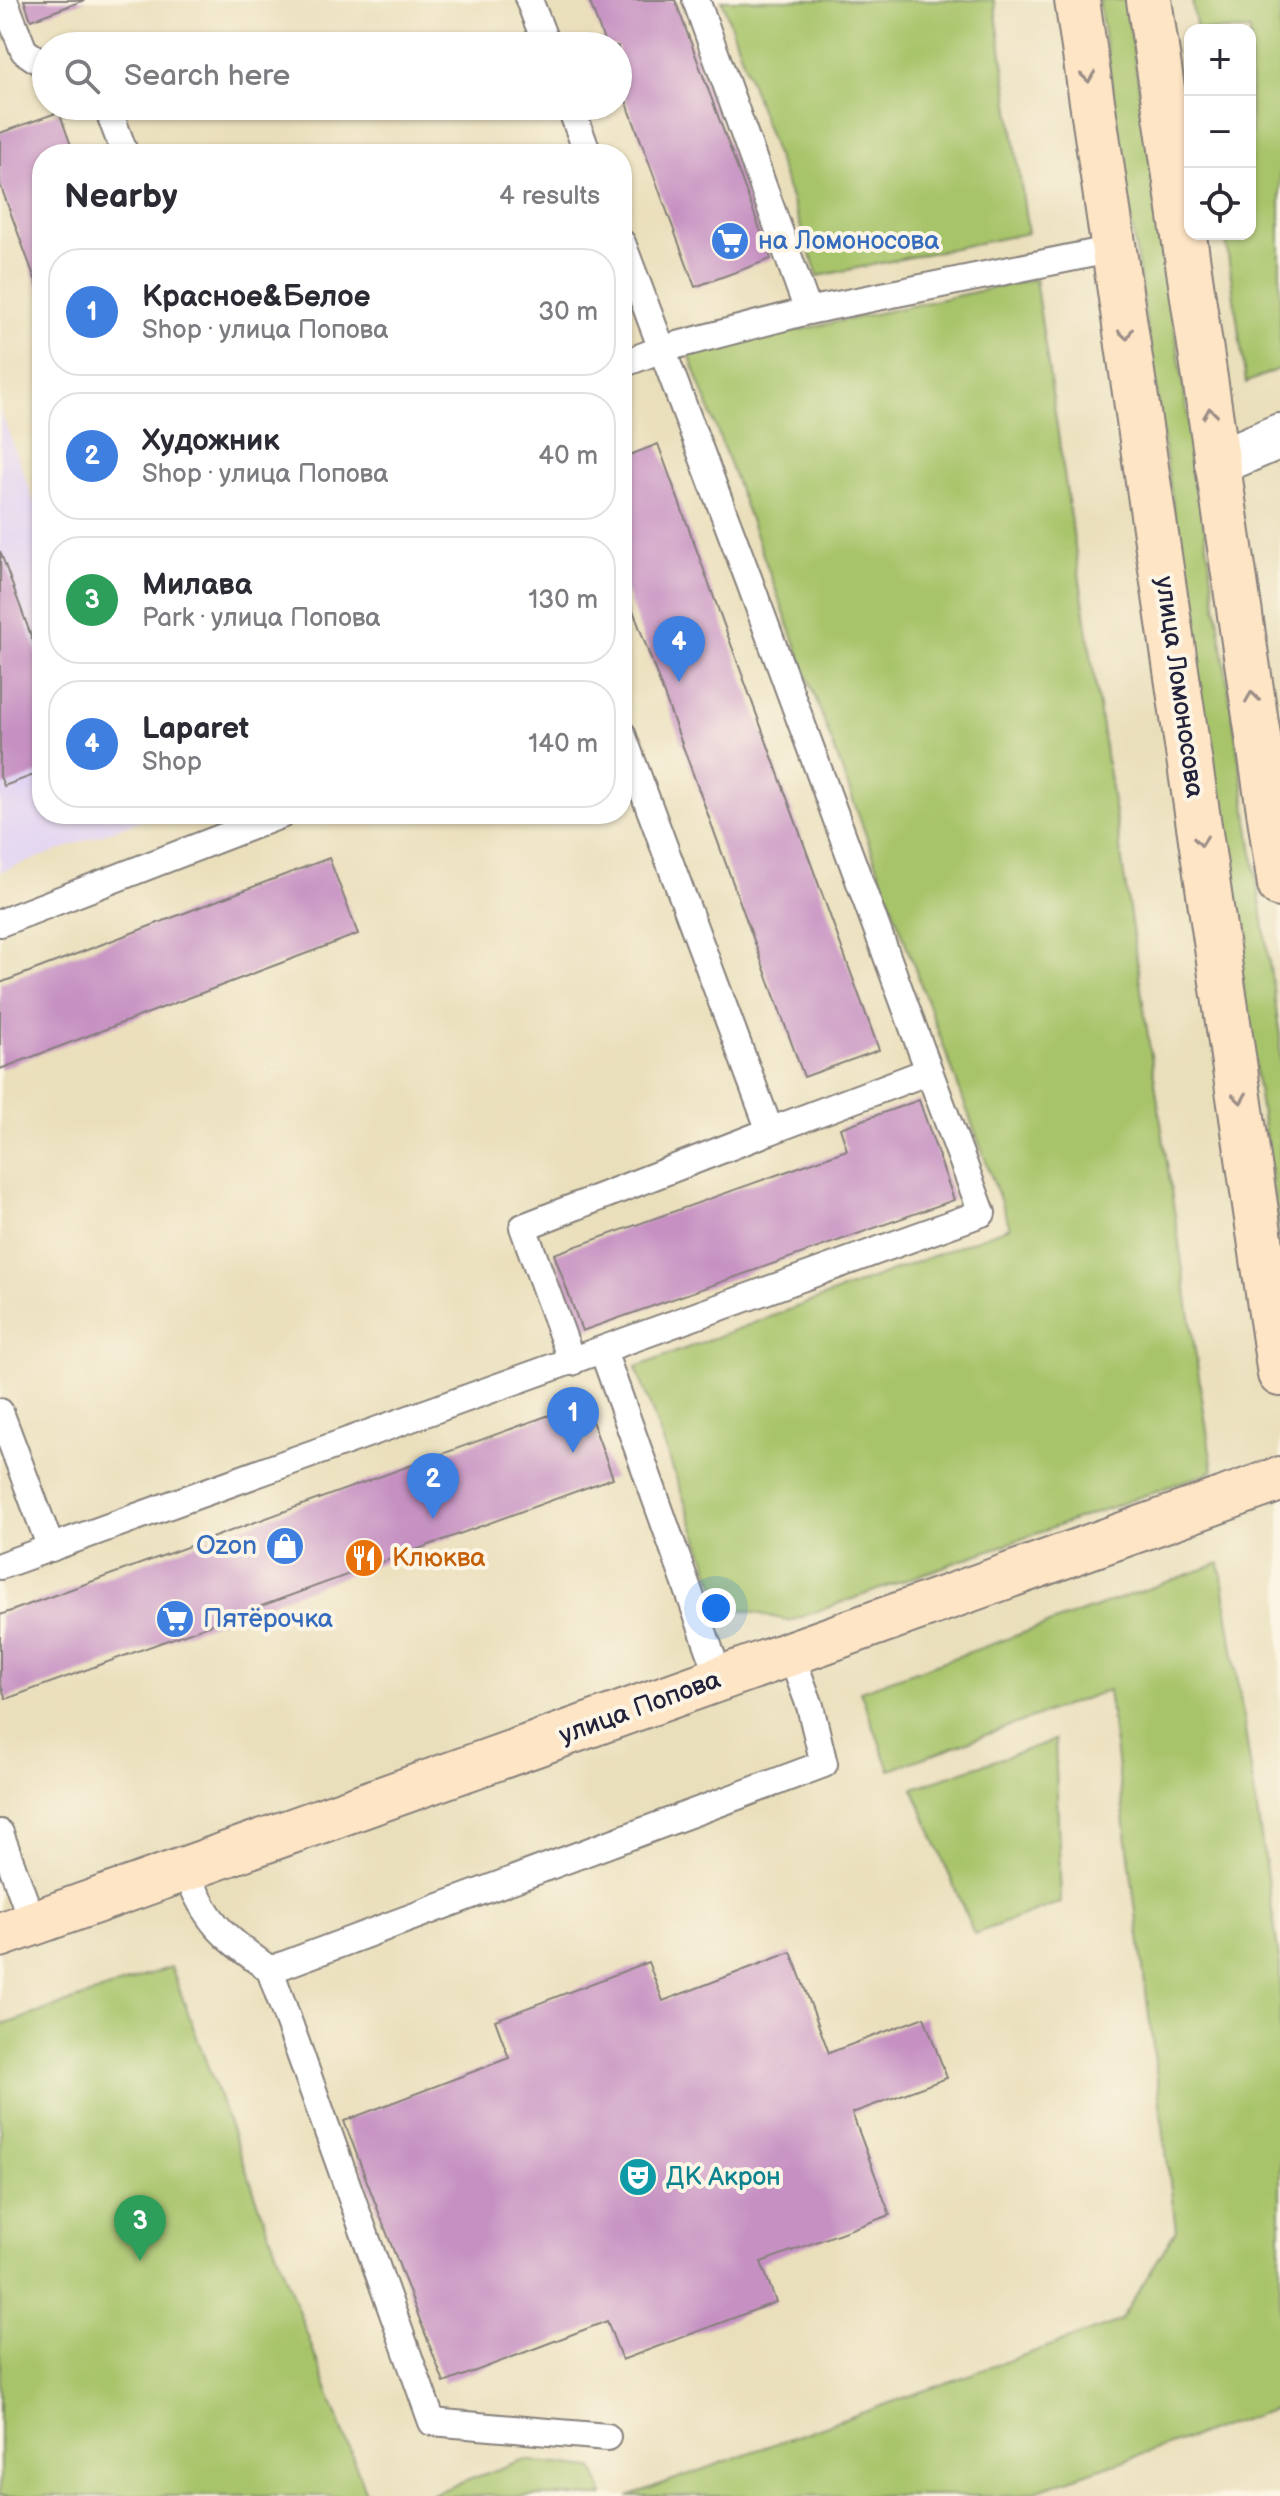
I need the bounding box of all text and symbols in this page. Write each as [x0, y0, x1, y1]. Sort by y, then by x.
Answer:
map controls [1184, 24, 1256, 240]
button: + [1184, 24, 1256, 96]
search box [32, 32, 632, 120]
icon: search [60, 54, 104, 98]
text: Search here [124, 58, 290, 94]
one-way arrow [1079, 70, 1096, 84]
button: − [1184, 96, 1256, 168]
button: locate [1184, 168, 1256, 240]
text: Nearby [64, 176, 178, 217]
text: 4 results [499, 181, 600, 212]
supermarket icon: на Ломоносова [709, 220, 751, 262]
place label: на Ломоносова [758, 226, 940, 257]
text: Красное&Белое [142, 279, 370, 315]
text: 1 [87, 297, 97, 328]
text: 30 m [538, 297, 598, 328]
text: Shop · улица Попова [142, 315, 389, 346]
one-way arrow [1117, 328, 1134, 341]
one-way arrow [1202, 406, 1219, 419]
text: Художник [142, 423, 280, 459]
text: 2 [84, 441, 100, 472]
text: 40 m [538, 441, 598, 472]
text: Shop · улица Попова [142, 459, 389, 490]
text: Милава [142, 567, 252, 603]
street label: улица Ломоносова [1148, 574, 1210, 800]
text: 3 [84, 585, 100, 616]
text: 130 m [528, 585, 598, 616]
text: Park · улица Попова [142, 603, 381, 634]
pin: 4 [653, 616, 705, 682]
one-way arrow [1244, 691, 1261, 704]
text: Laparet [142, 711, 249, 747]
text: 4 [84, 729, 100, 760]
text: 140 m [528, 729, 598, 760]
text: Shop [142, 747, 202, 778]
one-way arrow [1192, 834, 1209, 848]
one-way arrow [1231, 1091, 1248, 1105]
pin: 1 [547, 1387, 599, 1453]
pin: 2 [407, 1453, 459, 1519]
shop icon: Ozon [264, 1525, 306, 1567]
place label: Ozon [196, 1531, 257, 1562]
restaurant icon: Клюква [343, 1537, 385, 1579]
place label: Клюква [392, 1543, 486, 1574]
your location [696, 1588, 736, 1628]
supermarket icon: Пятёрочка [154, 1598, 196, 1640]
place label: Пятёрочка [203, 1604, 333, 1635]
street label: улица Попова [555, 1664, 725, 1752]
theatre icon: ДК Акрон [617, 2156, 659, 2198]
place label: ДК Акрон [666, 2162, 781, 2193]
pin: 3 [114, 2195, 166, 2261]

